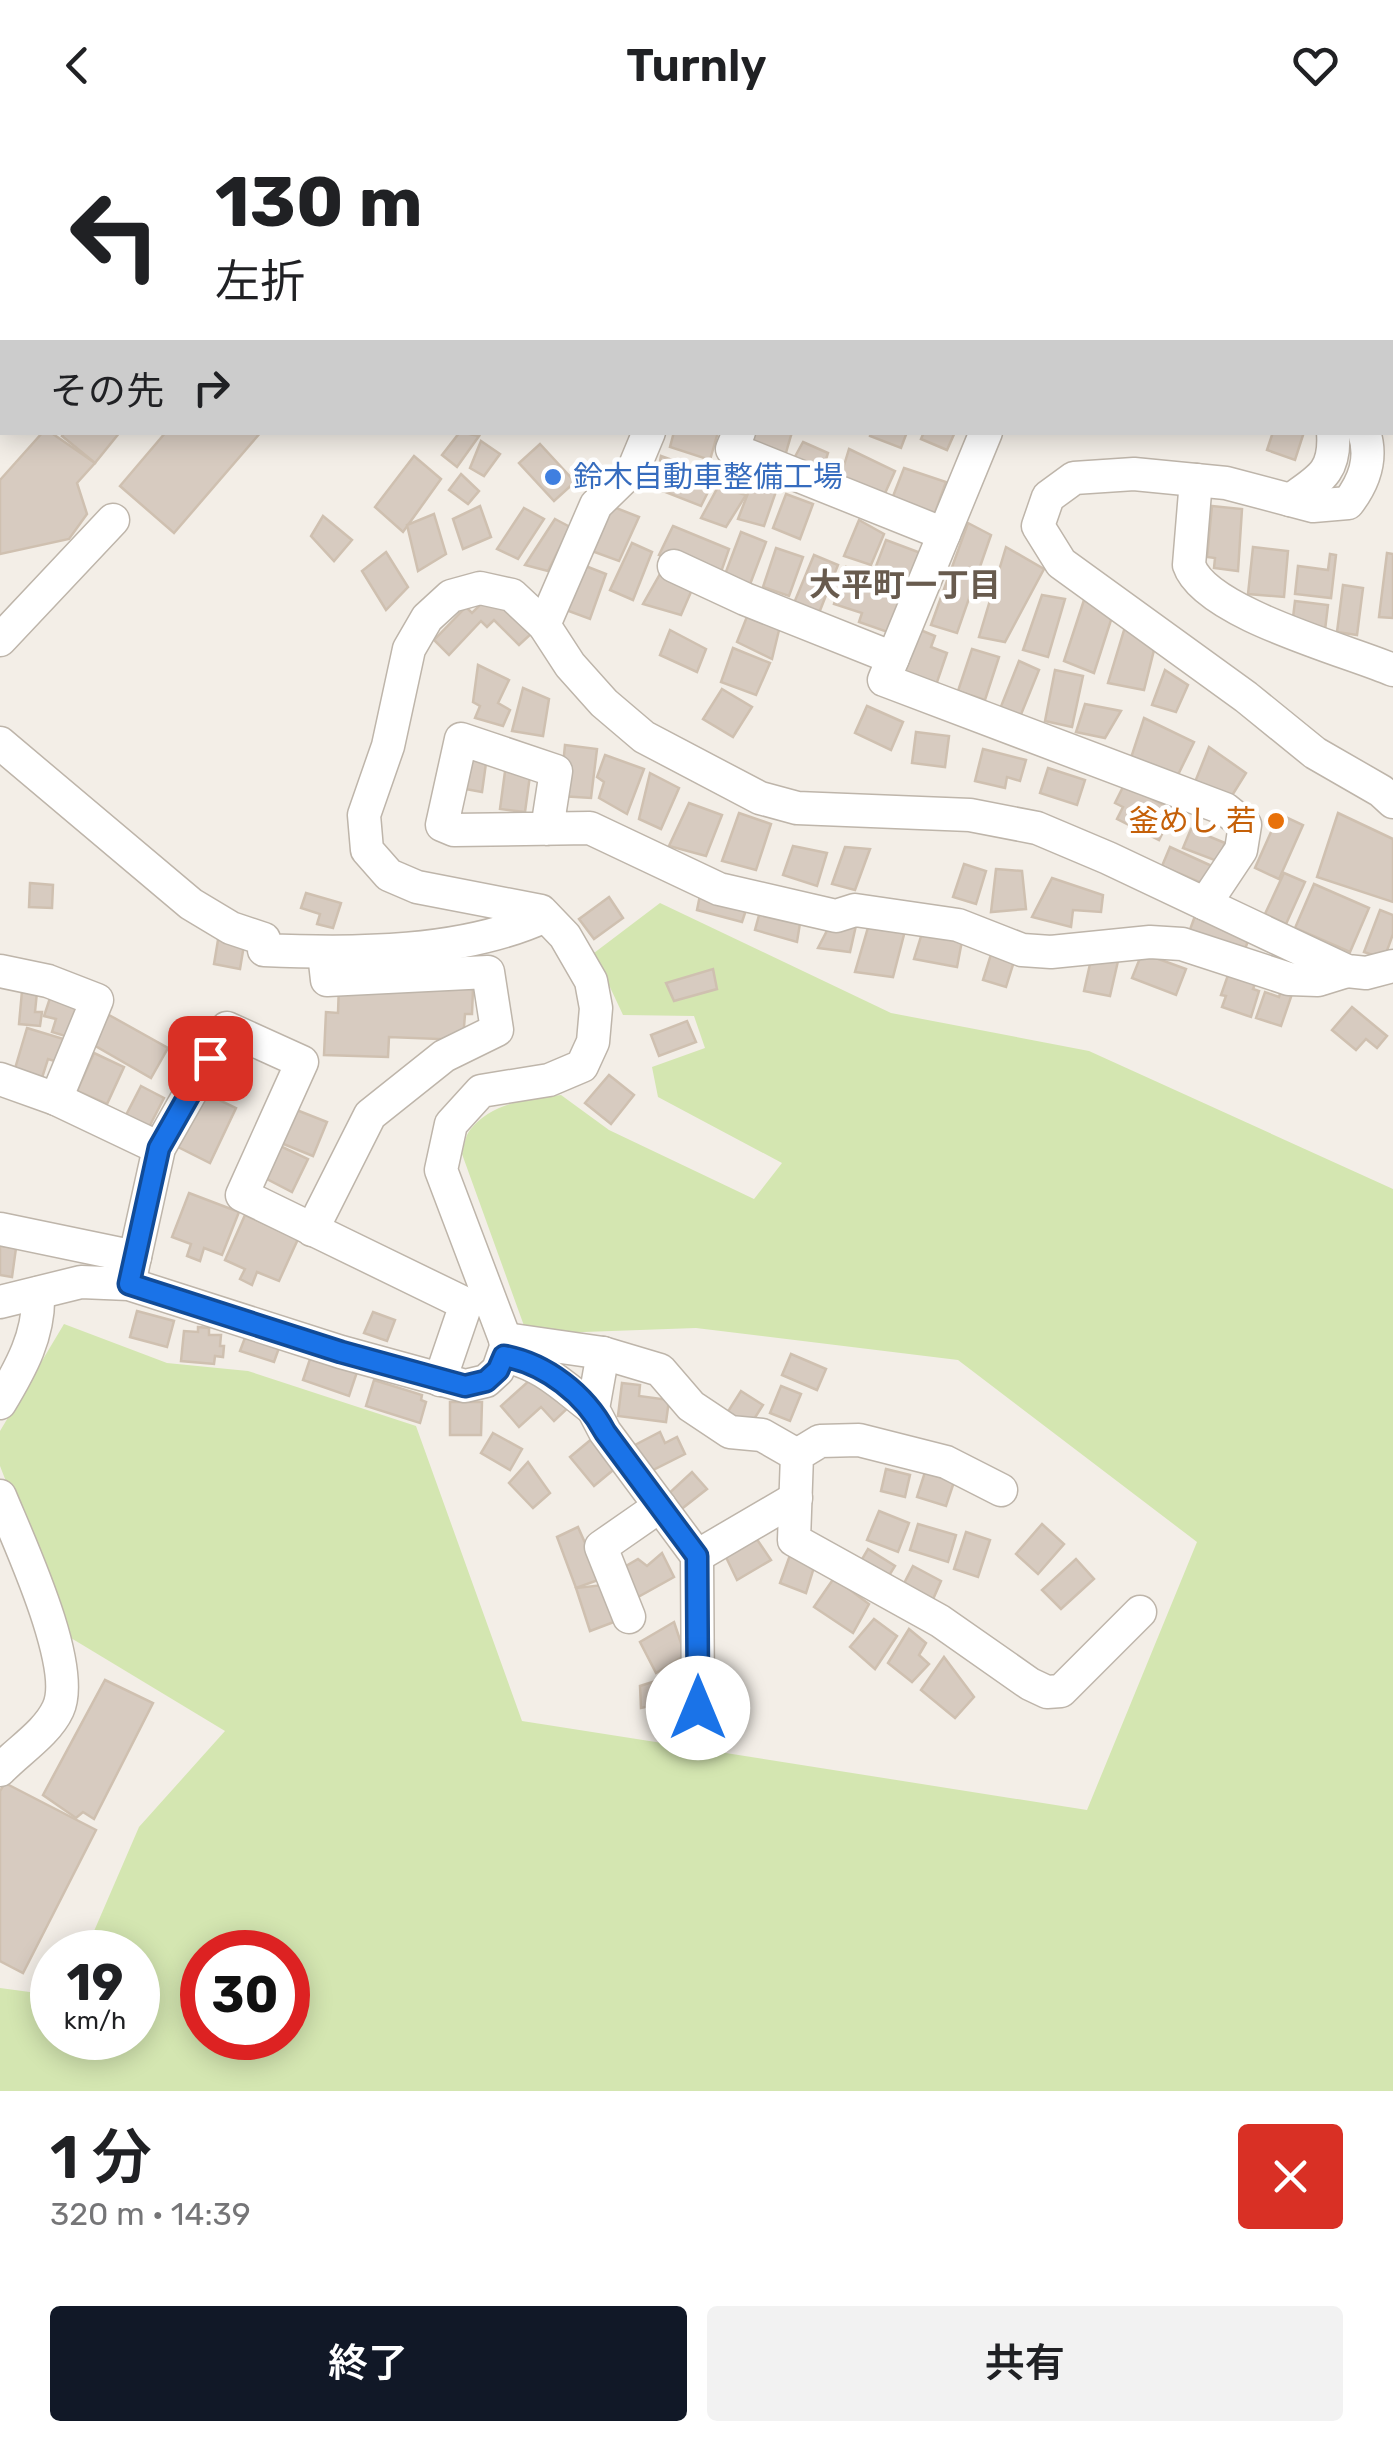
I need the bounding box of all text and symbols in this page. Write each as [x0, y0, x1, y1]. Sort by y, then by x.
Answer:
icon: back [50, 38, 105, 93]
icon: heart [1288, 38, 1343, 93]
text: Turnly [626, 39, 767, 92]
text: 130 m [215, 161, 423, 244]
icon: left [50, 170, 180, 300]
text: 左折 [215, 255, 305, 308]
icon: right [184, 360, 239, 415]
text: その先 [50, 368, 164, 414]
place label: 鈴木自動車整備工場 [573, 459, 843, 495]
marker: 鈴木自動車整備工場 [542, 466, 564, 488]
district label: 大平町一丁目 [809, 566, 1001, 604]
place label: 釜めし 若 [1129, 803, 1256, 839]
marker: 釜めし 若 [1265, 810, 1287, 832]
pin [168, 1016, 253, 1101]
icon: arrive [183, 1031, 238, 1086]
position arrow [646, 1656, 750, 1760]
speed limit sign: 30 [180, 1930, 310, 2060]
text: 19 [67, 1953, 123, 2013]
text: km/h [64, 2006, 126, 2035]
text: 1 分 [50, 2122, 152, 2193]
button: close [1238, 2124, 1343, 2229]
text: 320 m · 14:39 [50, 2195, 251, 2233]
button: 終了 [50, 2306, 687, 2421]
button: 共有 [707, 2306, 1343, 2421]

